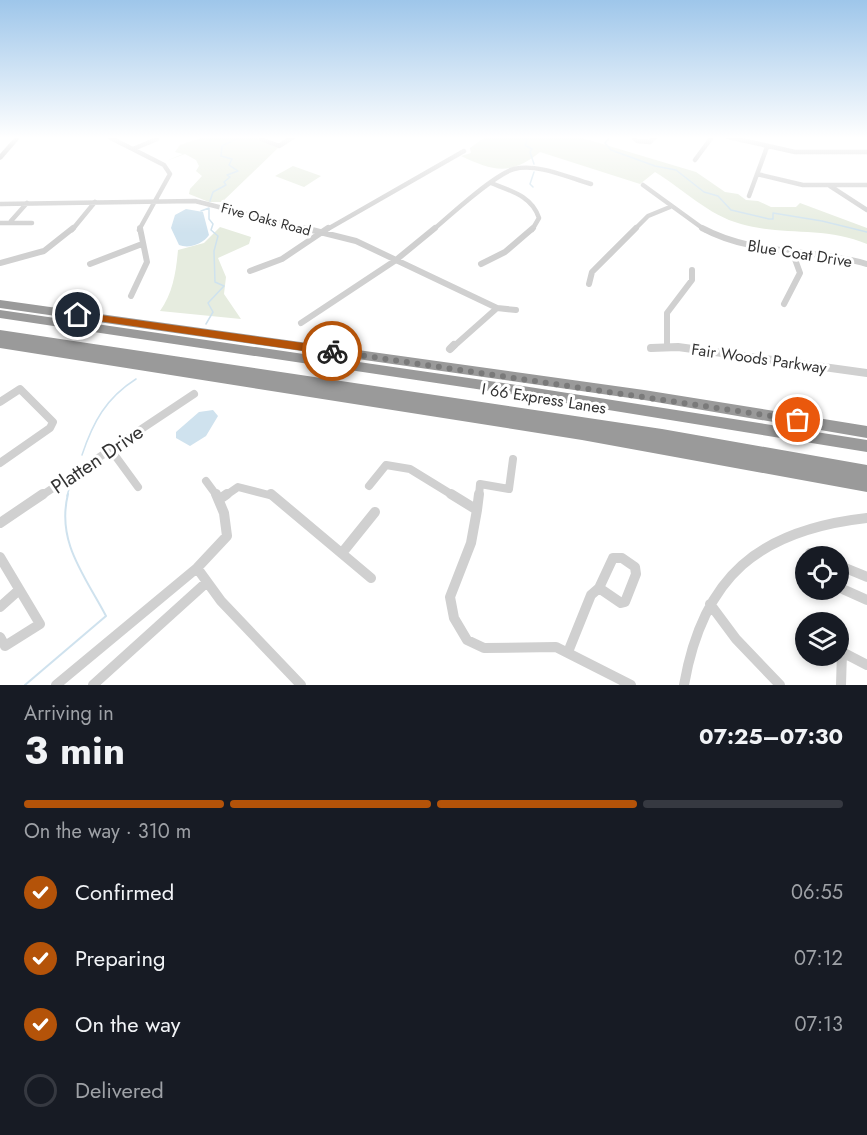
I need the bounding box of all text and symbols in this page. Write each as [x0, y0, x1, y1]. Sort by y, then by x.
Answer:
street label: Five Oaks Road [219, 197, 313, 241]
street label: Blue Coat Drive [746, 234, 854, 273]
pin [52, 289, 103, 340]
icon: home [61, 298, 94, 331]
courier [302, 321, 362, 381]
icon: bike [316, 335, 349, 368]
street label: Fair Woods Parkway [690, 338, 829, 380]
street label: I 66 Express Lanes [480, 377, 608, 420]
pin [772, 394, 823, 445]
icon: bag [781, 403, 814, 436]
street label: Platten Drive [45, 418, 149, 501]
map controls [795, 546, 849, 666]
button: locate [795, 546, 849, 600]
button: layers [795, 612, 849, 666]
text: Arriving in [24, 699, 114, 728]
text: 07:25–07:30 [699, 720, 843, 752]
text: 3 min [24, 722, 125, 779]
text: On the way · 310 m [24, 817, 191, 846]
icon: check [24, 876, 57, 909]
text: Confirmed [75, 876, 174, 908]
text: 06:55 [791, 878, 843, 907]
icon: check [24, 942, 57, 975]
text: Preparing [75, 942, 166, 974]
text: 07:12 [794, 944, 843, 973]
icon: check [24, 1008, 57, 1041]
text: On the way [75, 1008, 180, 1040]
text: 07:13 [795, 1010, 843, 1039]
text: Delivered [75, 1074, 164, 1106]

